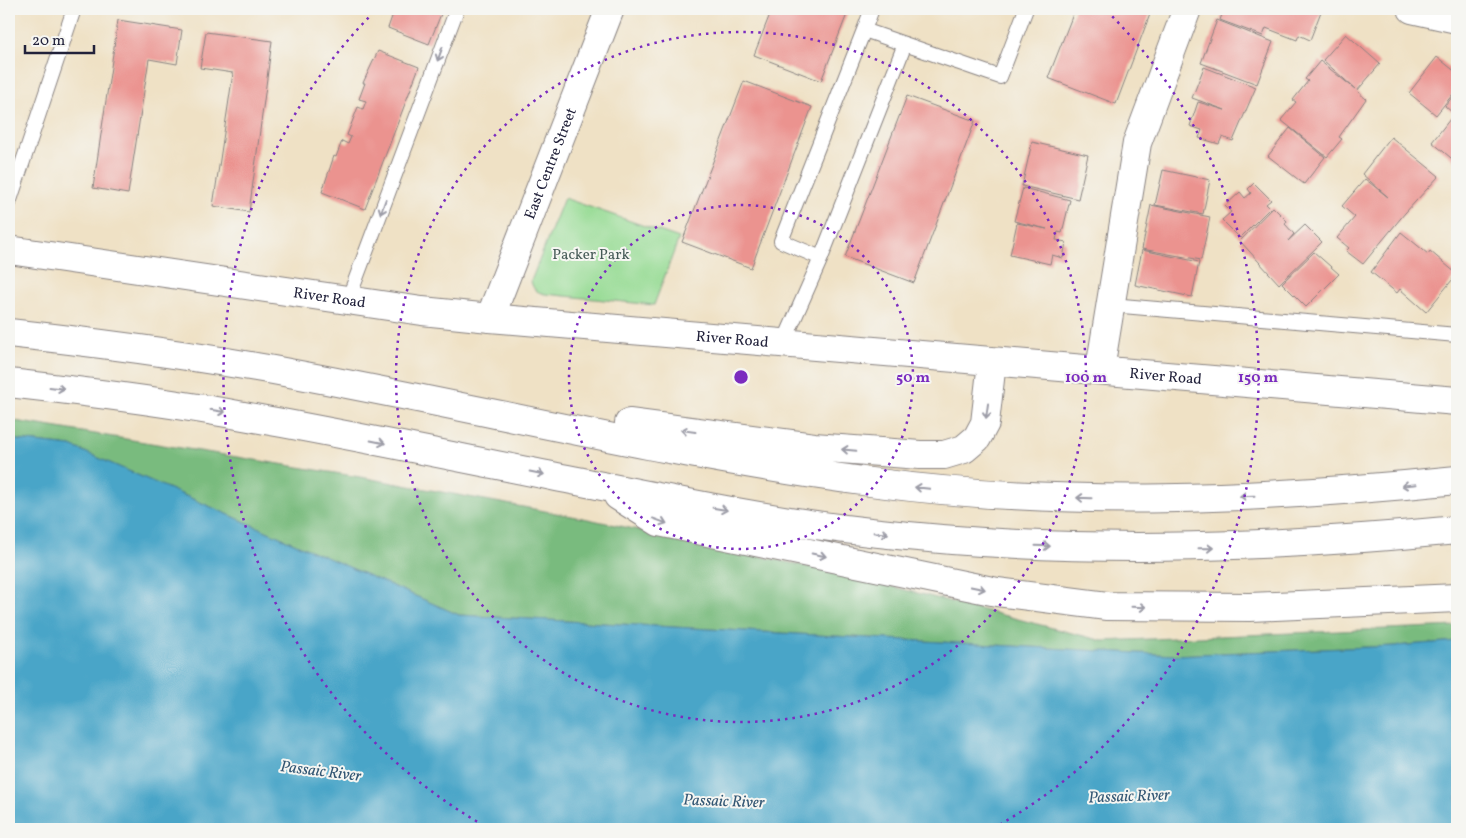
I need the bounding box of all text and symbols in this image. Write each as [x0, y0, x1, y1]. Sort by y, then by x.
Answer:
scale bar [25, 22, 94, 54]
text: 20 m [32, 31, 65, 52]
one-way arrow [435, 46, 444, 62]
street label: East Centre Street [520, 105, 583, 223]
one-way arrow [378, 198, 387, 214]
park label: Packer Park [552, 245, 630, 266]
street label: River Road [292, 283, 367, 315]
street label: River Road [695, 327, 769, 354]
street label: River Road [1128, 364, 1203, 391]
centre of rings [732, 368, 750, 386]
text: 50 m [896, 368, 930, 389]
text: 100 m [1065, 368, 1108, 389]
text: 150 m [1238, 368, 1278, 389]
one-way arrow [49, 383, 65, 393]
one-way arrow [981, 402, 991, 418]
one-way arrow [210, 407, 226, 417]
one-way arrow [680, 426, 696, 436]
one-way arrow [369, 438, 385, 447]
one-way arrow [841, 445, 857, 455]
one-way arrow [529, 469, 545, 479]
one-way arrow [1401, 480, 1417, 490]
one-way arrow [914, 483, 930, 493]
one-way arrow [1239, 492, 1255, 501]
one-way arrow [1076, 493, 1092, 502]
one-way arrow [712, 505, 728, 515]
one-way arrow [652, 517, 667, 526]
one-way arrow [873, 528, 889, 538]
one-way arrow [1034, 541, 1051, 551]
one-way arrow [1197, 543, 1213, 552]
one-way arrow [811, 551, 827, 560]
one-way arrow [970, 584, 986, 593]
one-way arrow [1131, 603, 1147, 612]
water label: Passaic River [279, 756, 364, 788]
water label: Passaic River [1088, 785, 1171, 809]
water label: Passaic River [683, 790, 766, 814]

